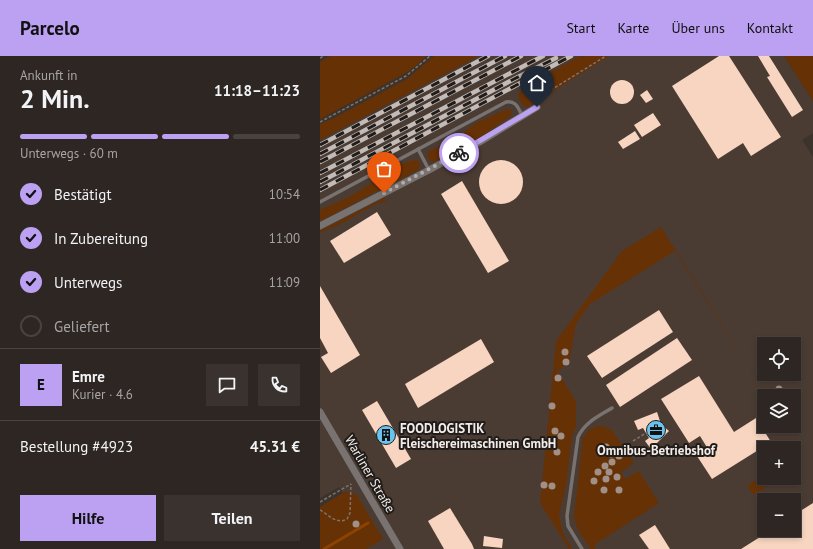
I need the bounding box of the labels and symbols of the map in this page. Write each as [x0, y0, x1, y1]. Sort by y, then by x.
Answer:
pin [520, 66, 554, 107]
courier [439, 133, 479, 173]
pin [367, 152, 401, 193]
office icon: Omnibus-Betriebshof [645, 419, 667, 441]
place label: FOODLOGISTIK Fleischereimaschinen GmbH [400, 420, 556, 452]
building icon: FOODLOGISTIK Fleischereimaschinen GmbH [375, 424, 397, 446]
street label: Warliner Straße [341, 432, 399, 516]
place label: Omnibus-Betriebshof [597, 442, 716, 459]

